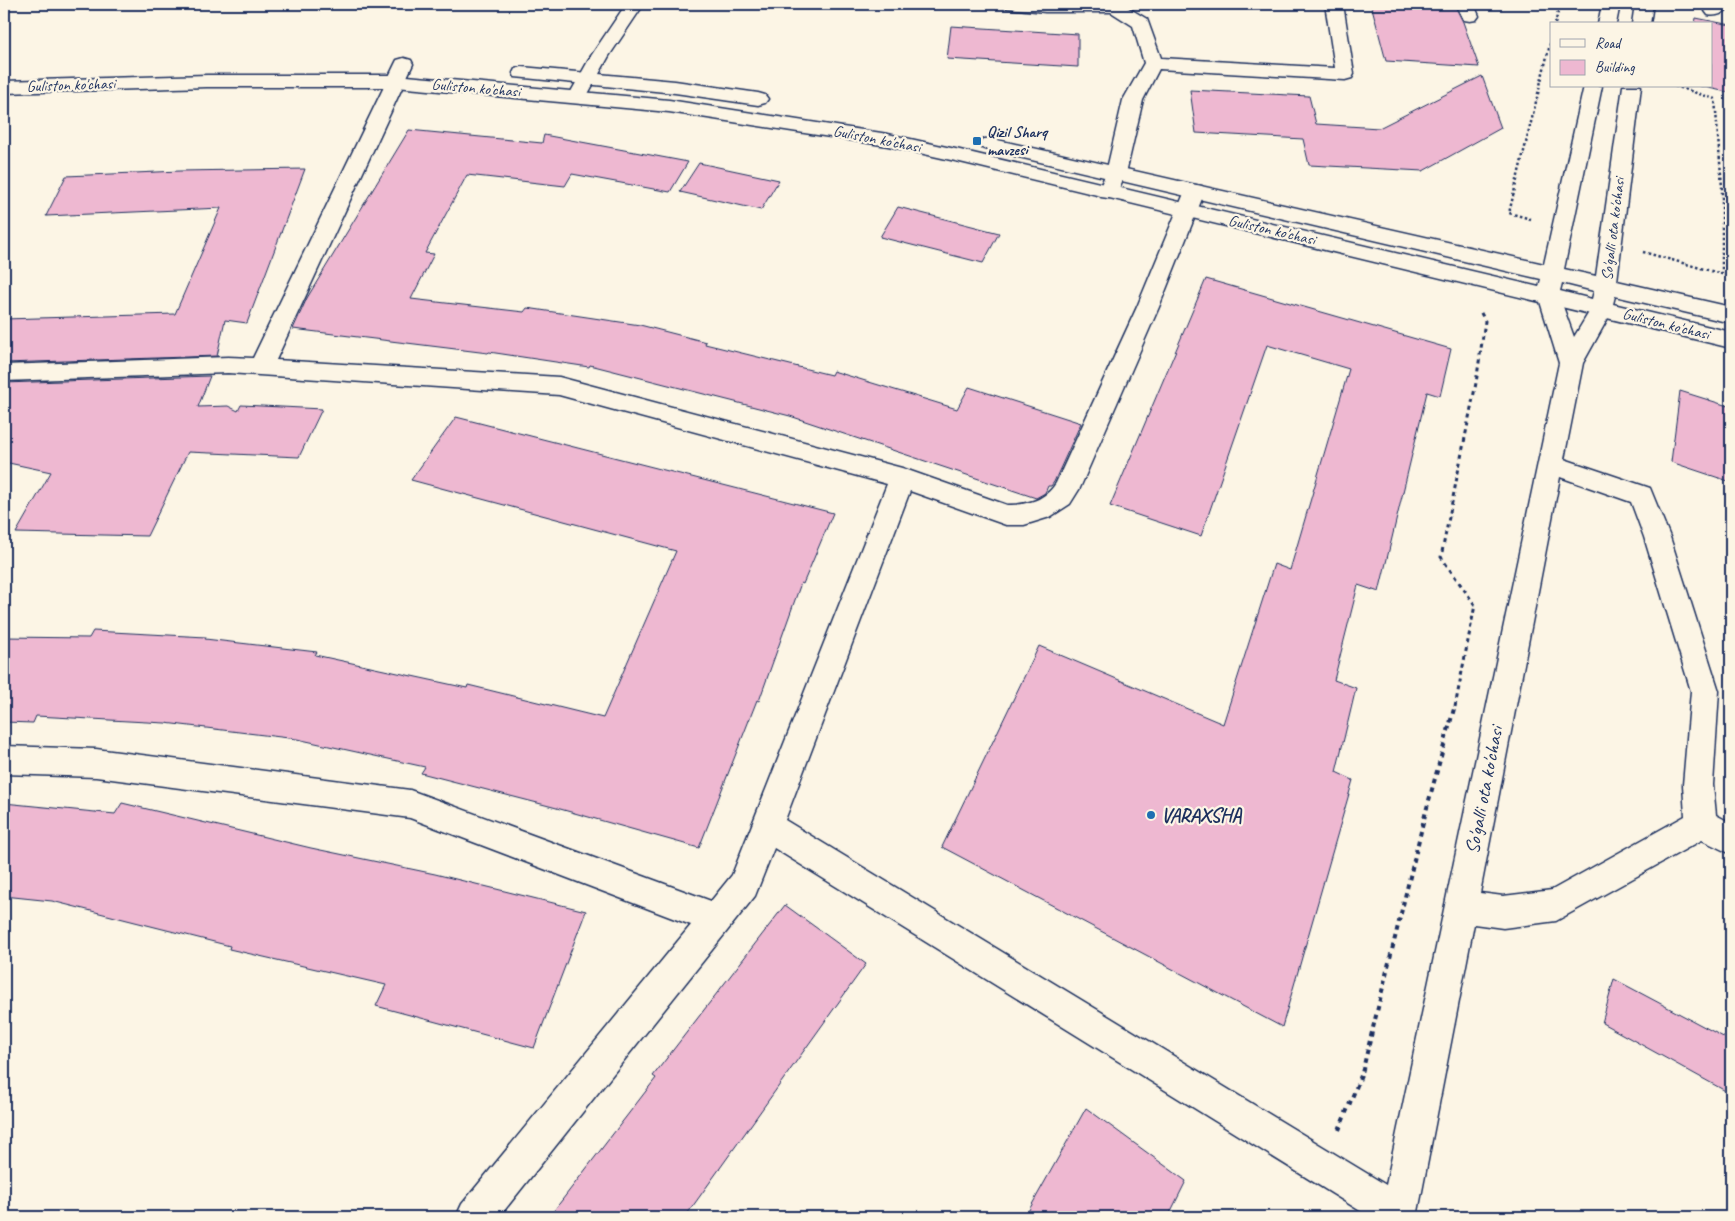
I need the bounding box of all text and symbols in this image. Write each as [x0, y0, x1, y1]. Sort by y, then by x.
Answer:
legend [1550, 22, 1712, 88]
text: Road [1595, 34, 1622, 53]
text: Building [1595, 58, 1635, 77]
street label: Guliston ko'chasi [26, 73, 118, 97]
street label: Guliston ko'chasi [431, 74, 523, 102]
street label: Guliston ko'chasi [832, 121, 924, 158]
place label: Qizil Sharq mavzesi [987, 122, 1049, 160]
marker: Qizil Sharq mavzesi [971, 135, 983, 147]
street label: So'galli ota ko'chasi [1597, 174, 1629, 282]
street label: Guliston ko'chasi [1226, 210, 1319, 250]
street label: Guliston ko'chasi [1621, 304, 1713, 345]
street label: So'galli ota ko'chasi [1459, 722, 1509, 856]
place label: VARAXSHA [1161, 803, 1242, 828]
marker: VARAXSHA [1145, 809, 1157, 821]

